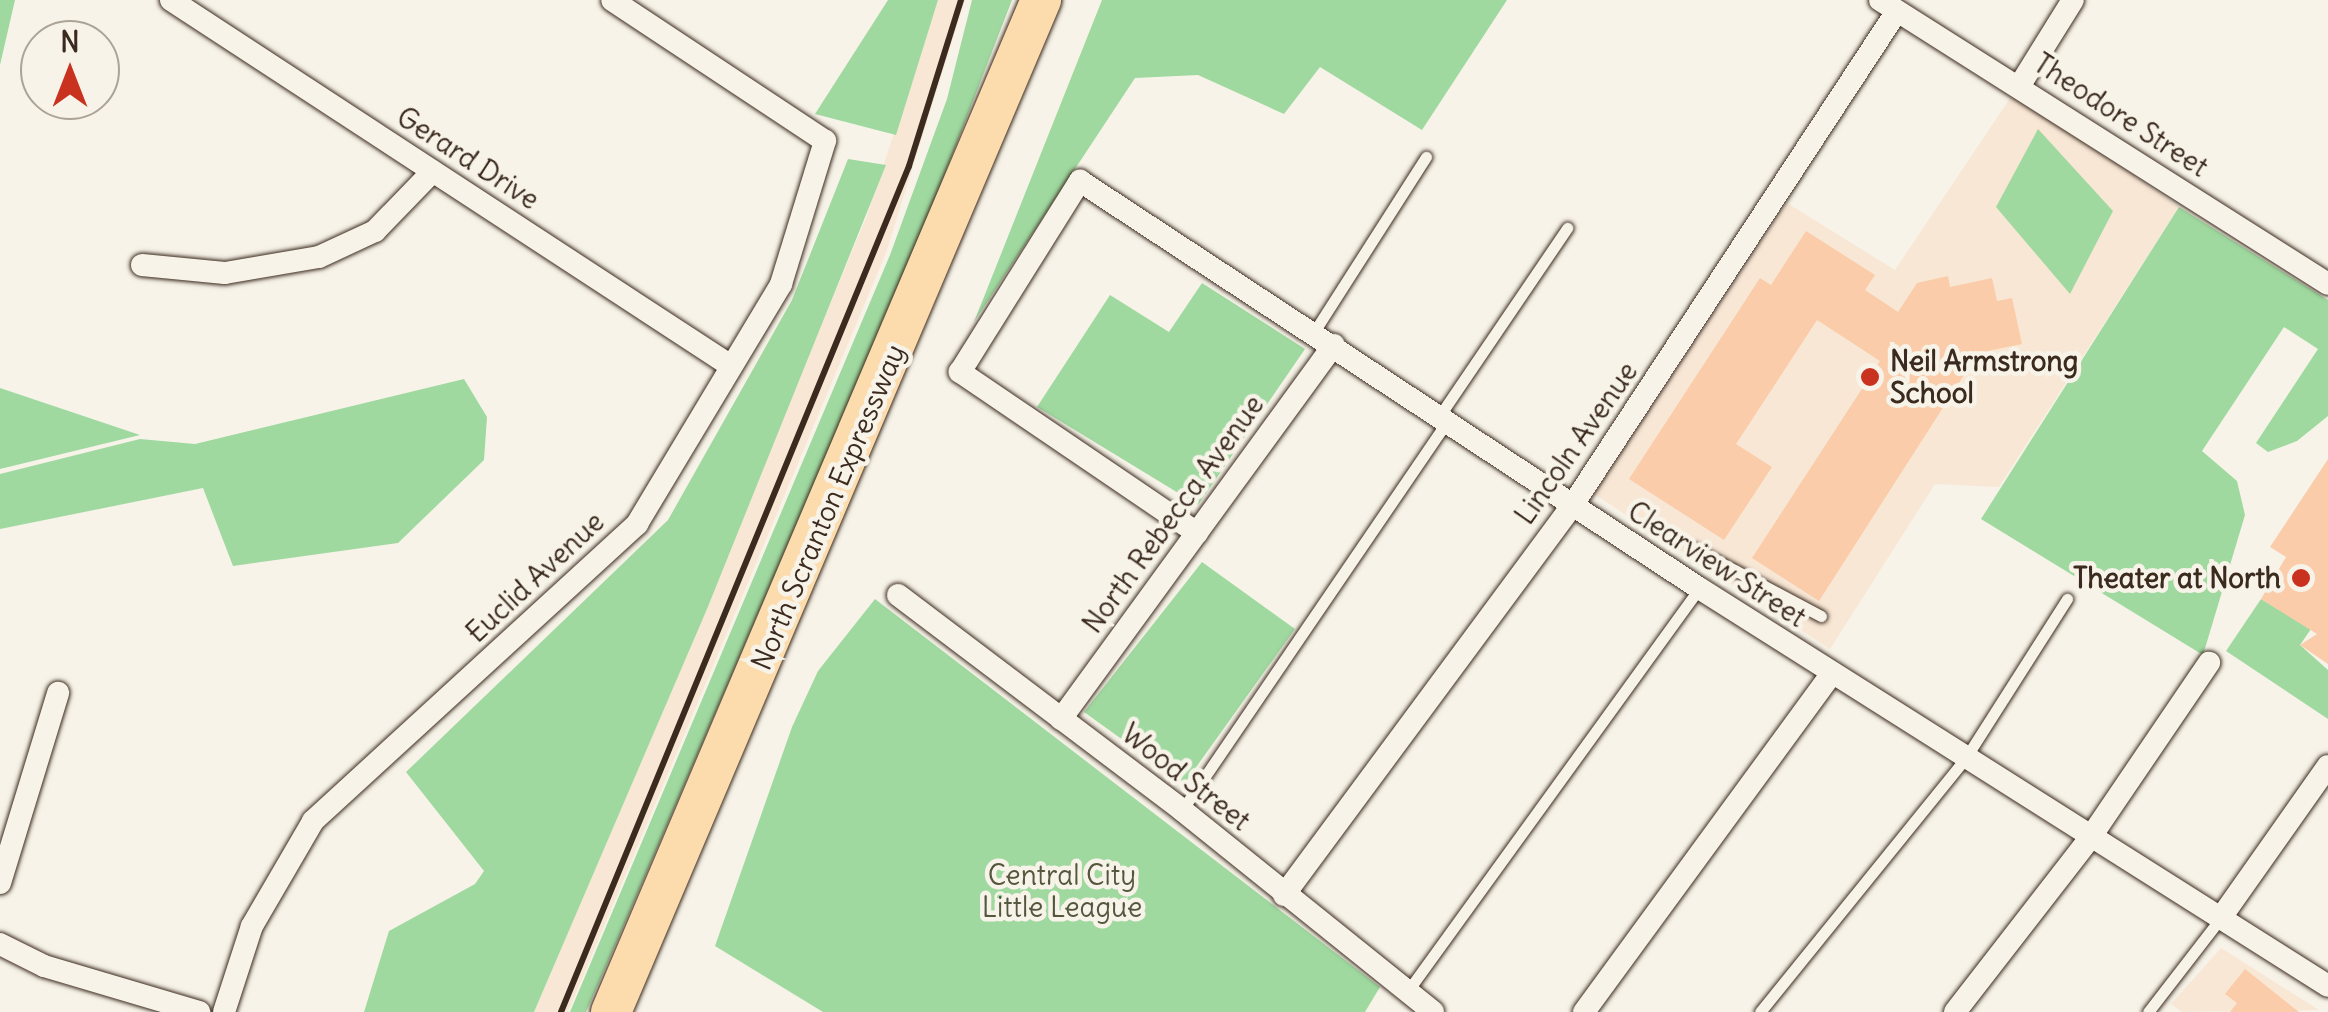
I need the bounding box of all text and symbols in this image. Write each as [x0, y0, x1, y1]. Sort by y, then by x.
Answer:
north arrow [20, 20, 120, 120]
text: N [60, 24, 80, 60]
street label: Theodore Street [2028, 46, 2214, 184]
street label: Gerard Drive [391, 100, 545, 216]
street label: North Scranton Expressway [744, 339, 912, 675]
place label: Neil Armstrong School [1890, 344, 2078, 410]
street label: Lincoln Avenue [1508, 355, 1644, 531]
marker: Neil Armstrong School [1859, 366, 1881, 388]
street label: North Rebecca Avenue [1075, 388, 1271, 640]
street label: Clearview Street [1622, 494, 1812, 634]
street label: Euclid Avenue [459, 505, 611, 649]
place label: Theater at North [2073, 561, 2281, 595]
marker: Theater at North [2290, 567, 2312, 589]
street label: Wood Street [1115, 716, 1257, 838]
park label: Central City Little League [982, 858, 1142, 924]

